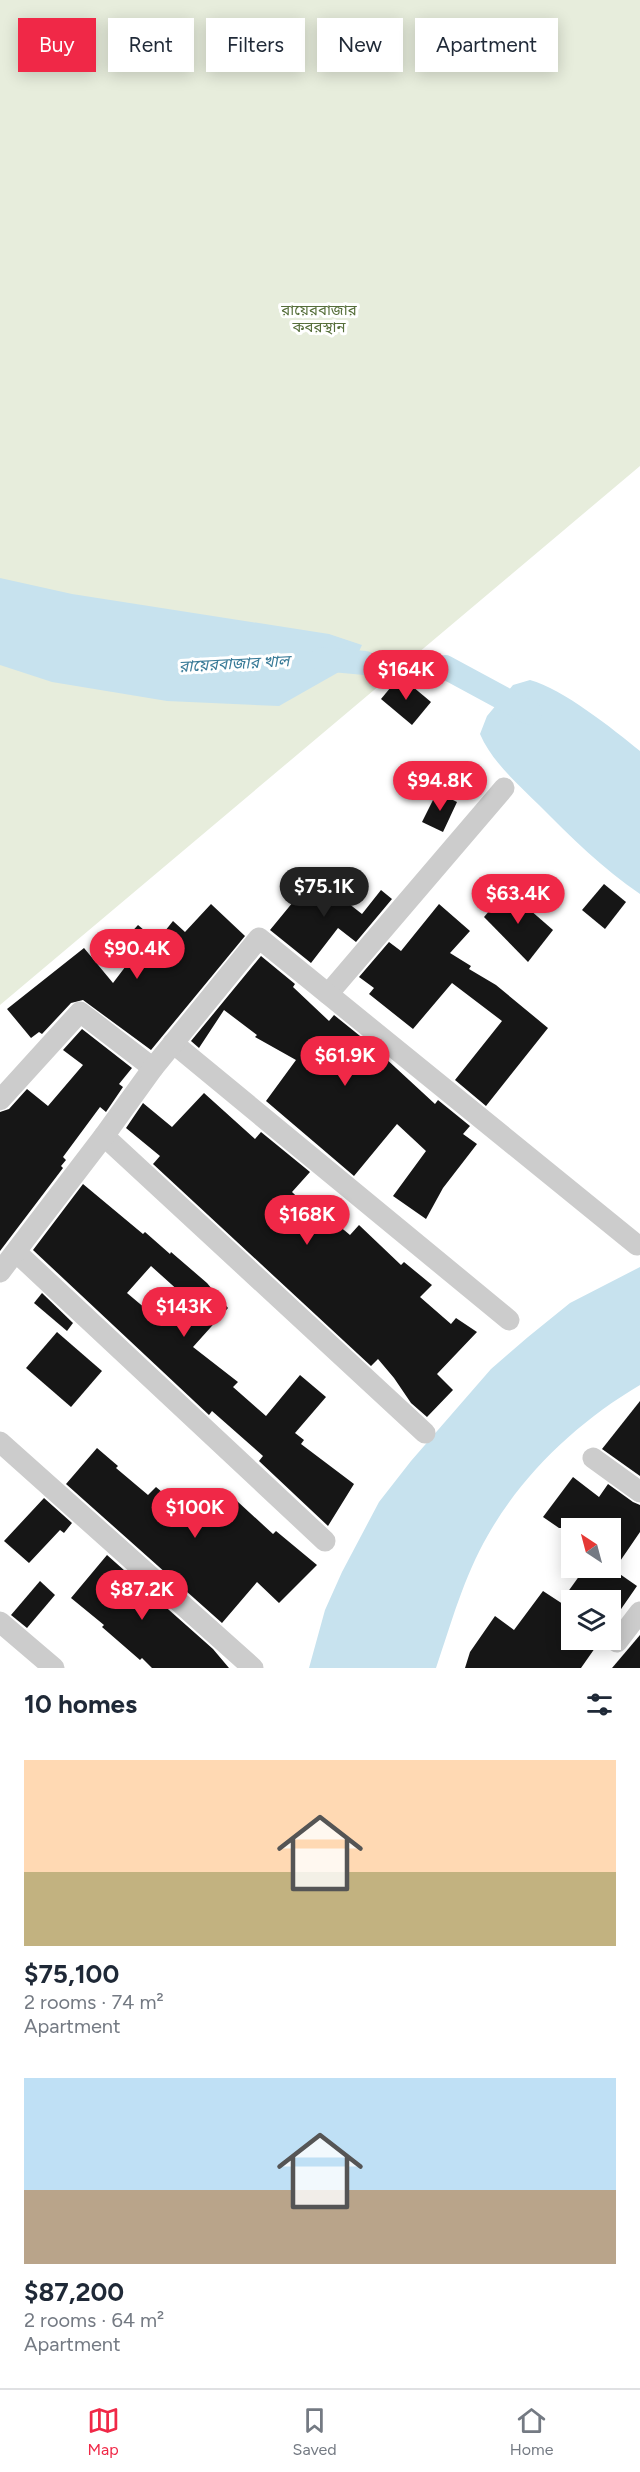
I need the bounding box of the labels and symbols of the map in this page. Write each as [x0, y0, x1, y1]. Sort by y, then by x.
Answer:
park label: রায়েরবাজার কবরস্থান [280, 301, 358, 336]
pin: $164K [364, 650, 448, 701]
water label: রায়েরবাজার খাল [178, 651, 293, 676]
pin: $94.8K [391, 761, 489, 812]
pin: $75.1K [275, 867, 373, 918]
pin: $63.4K [469, 874, 567, 925]
pin: $90.4K [88, 929, 186, 980]
pin: $61.9K [296, 1036, 394, 1087]
pin: $168K [265, 1195, 349, 1246]
pin: $143K [142, 1287, 226, 1338]
pin: $100K [153, 1488, 237, 1539]
north arrow [561, 1518, 621, 1578]
pin: $87.2K [93, 1570, 191, 1621]

